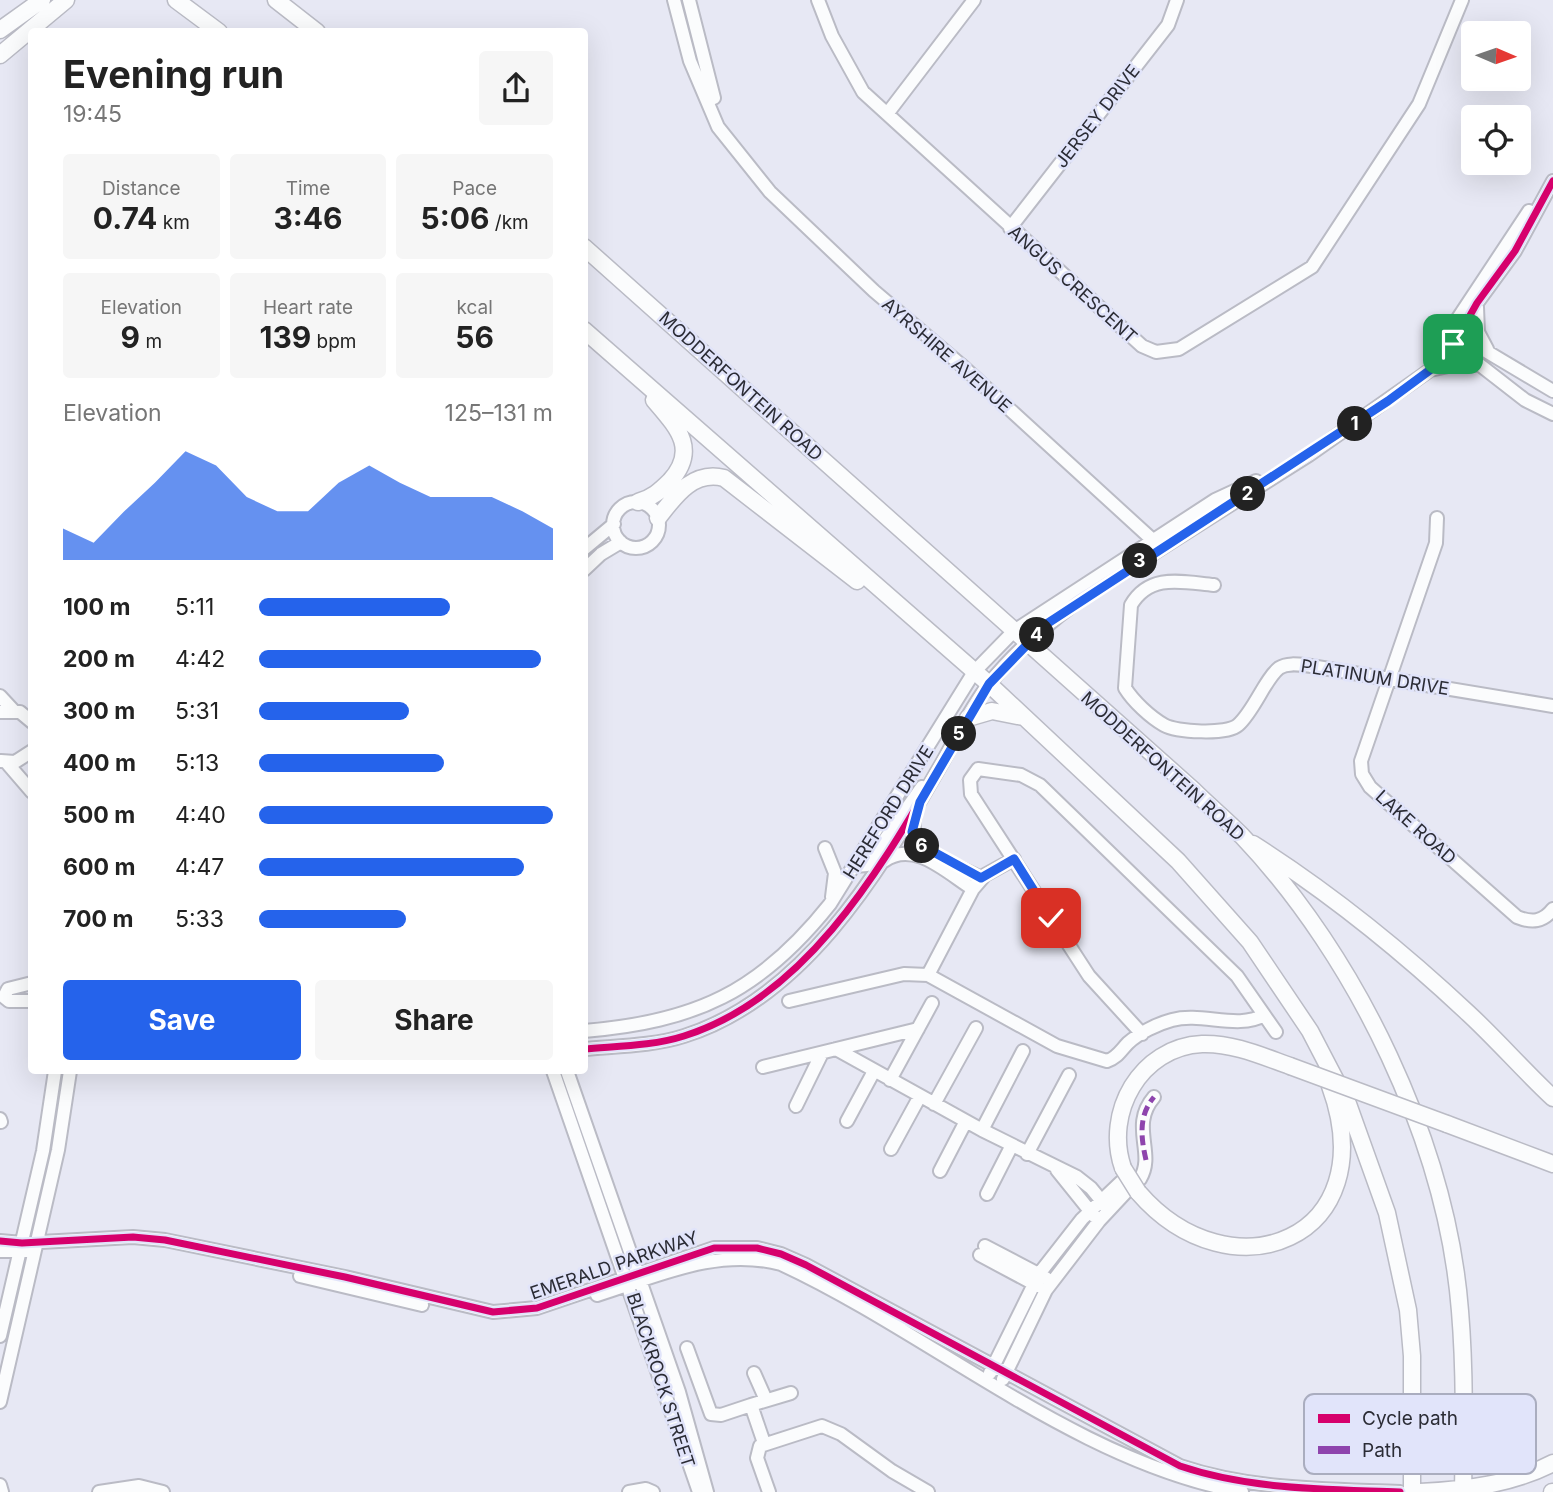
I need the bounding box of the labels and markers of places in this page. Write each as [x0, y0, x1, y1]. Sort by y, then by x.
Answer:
pin [1423, 314, 1483, 374]
pin: 1 [1338, 406, 1372, 442]
pin: 2 [1230, 476, 1266, 512]
pin: 3 [1122, 544, 1158, 578]
pin: 4 [1020, 618, 1054, 652]
pin: 5 [942, 716, 976, 752]
pin: 6 [904, 828, 940, 864]
pin [1021, 888, 1081, 948]

